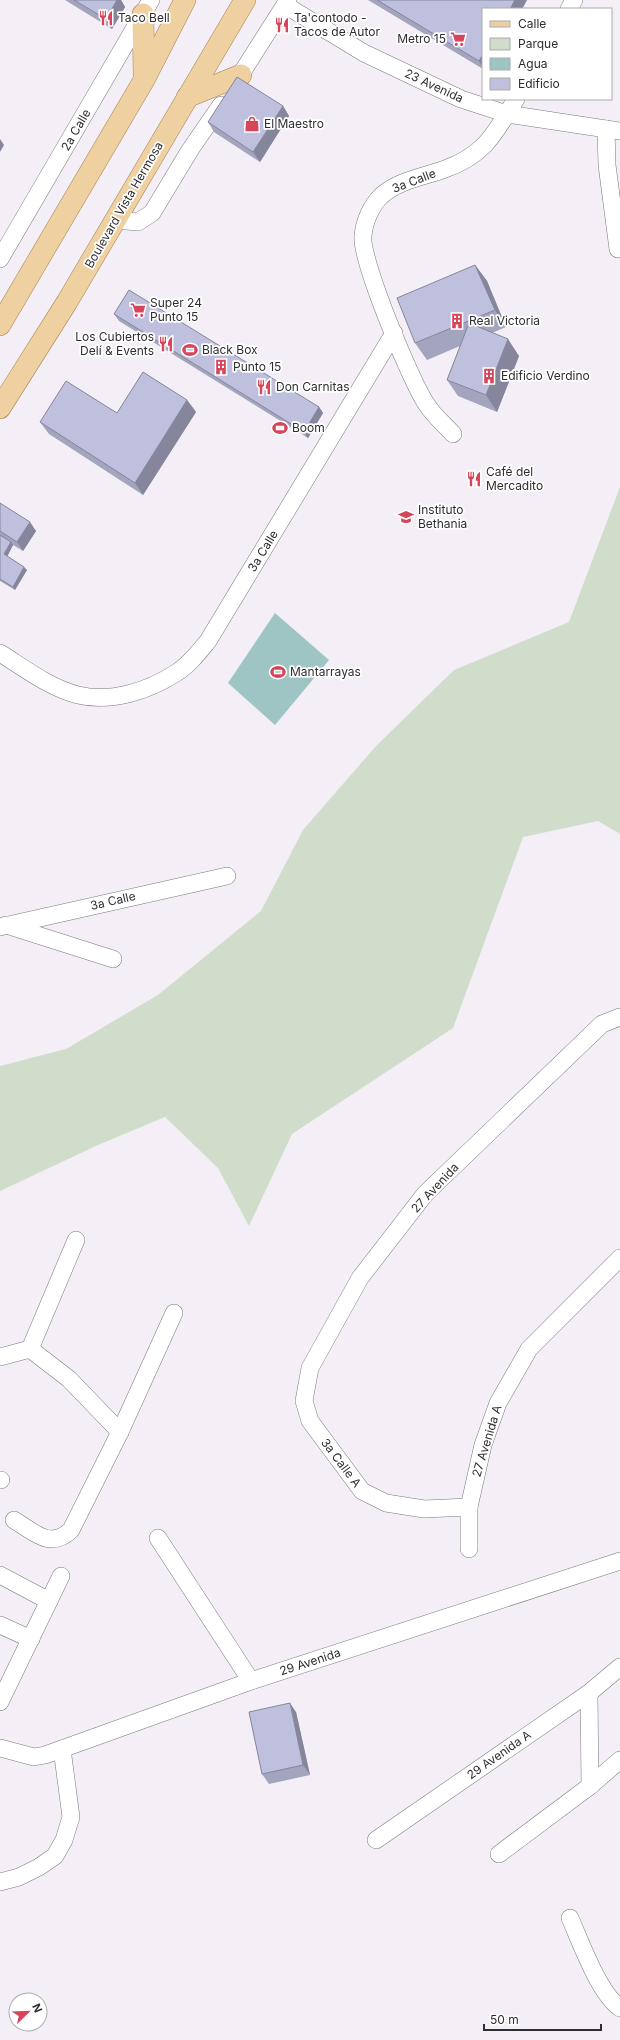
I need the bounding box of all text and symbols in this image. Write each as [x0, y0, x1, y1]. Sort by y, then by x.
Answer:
legend [482, 8, 612, 100]
restaurant icon: Taco Bell [97, 9, 115, 27]
place label: Taco Bell [118, 10, 170, 25]
place label: Ta'contodo - Tacos de Autor [294, 10, 380, 39]
restaurant icon: Ta'contodo - Tacos de Autor [273, 16, 291, 34]
text: Calle [518, 16, 546, 31]
supermarket icon: Metro 15 [449, 30, 467, 48]
place label: Metro 15 [397, 31, 446, 46]
text: Parque [518, 36, 558, 51]
text: Agua [518, 56, 547, 71]
street label: 23 Avenida [402, 65, 466, 106]
text: Edificio [518, 76, 560, 91]
street label: 2a Calle [58, 106, 93, 153]
shop icon: El Maestro [243, 115, 261, 133]
place label: El Maestro [264, 116, 324, 131]
street label: Boulevard Vista Hermosa [81, 139, 166, 271]
street label: 3a Calle [390, 165, 438, 196]
place label: Super 24 Punto 15 [150, 295, 202, 324]
supermarket icon: Super 24 Punto 15 [129, 301, 147, 319]
building icon: Real Victoria [448, 312, 466, 330]
place label: Real Victoria [469, 313, 540, 328]
place label: Los Cubiertos Delí & Events [75, 329, 154, 358]
restaurant icon: Los Cubiertos Delí & Events [157, 335, 175, 353]
sports icon: Black Box [181, 341, 199, 359]
place label: Black Box [202, 342, 258, 357]
building icon: Punto 15 [212, 358, 230, 376]
place label: Punto 15 [233, 359, 281, 374]
building icon: Edificio Verdino [480, 367, 498, 385]
place label: Edificio Verdino [501, 368, 590, 383]
restaurant icon: Don Carnitas [255, 378, 273, 396]
place label: Don Carnitas [276, 379, 350, 394]
sports icon: Boom [271, 419, 289, 437]
place label: Boom [292, 420, 325, 435]
place label: Café del Mercadito [486, 464, 543, 493]
restaurant icon: Café del Mercadito [465, 470, 483, 488]
place label: Instituto Bethania [418, 502, 467, 531]
school or university icon: Instituto Bethania [397, 508, 415, 526]
street label: 3a Calle [244, 527, 281, 574]
sports icon: Mantarrayas [269, 663, 287, 681]
place label: Mantarrayas [290, 664, 361, 679]
street label: 3a Calle [89, 888, 137, 913]
street label: 27 Avenida [408, 1160, 461, 1216]
street label: 27 Avenida A [469, 1403, 505, 1479]
street label: 3a Calle A [318, 1435, 365, 1490]
street label: 29 Avenida [277, 1645, 342, 1678]
street label: 29 Avenida A [464, 1727, 534, 1782]
north arrow [8, 1992, 48, 2032]
text: N [29, 2001, 45, 2015]
scale bar [484, 2006, 601, 2032]
text: 50 m [490, 2012, 519, 2027]

